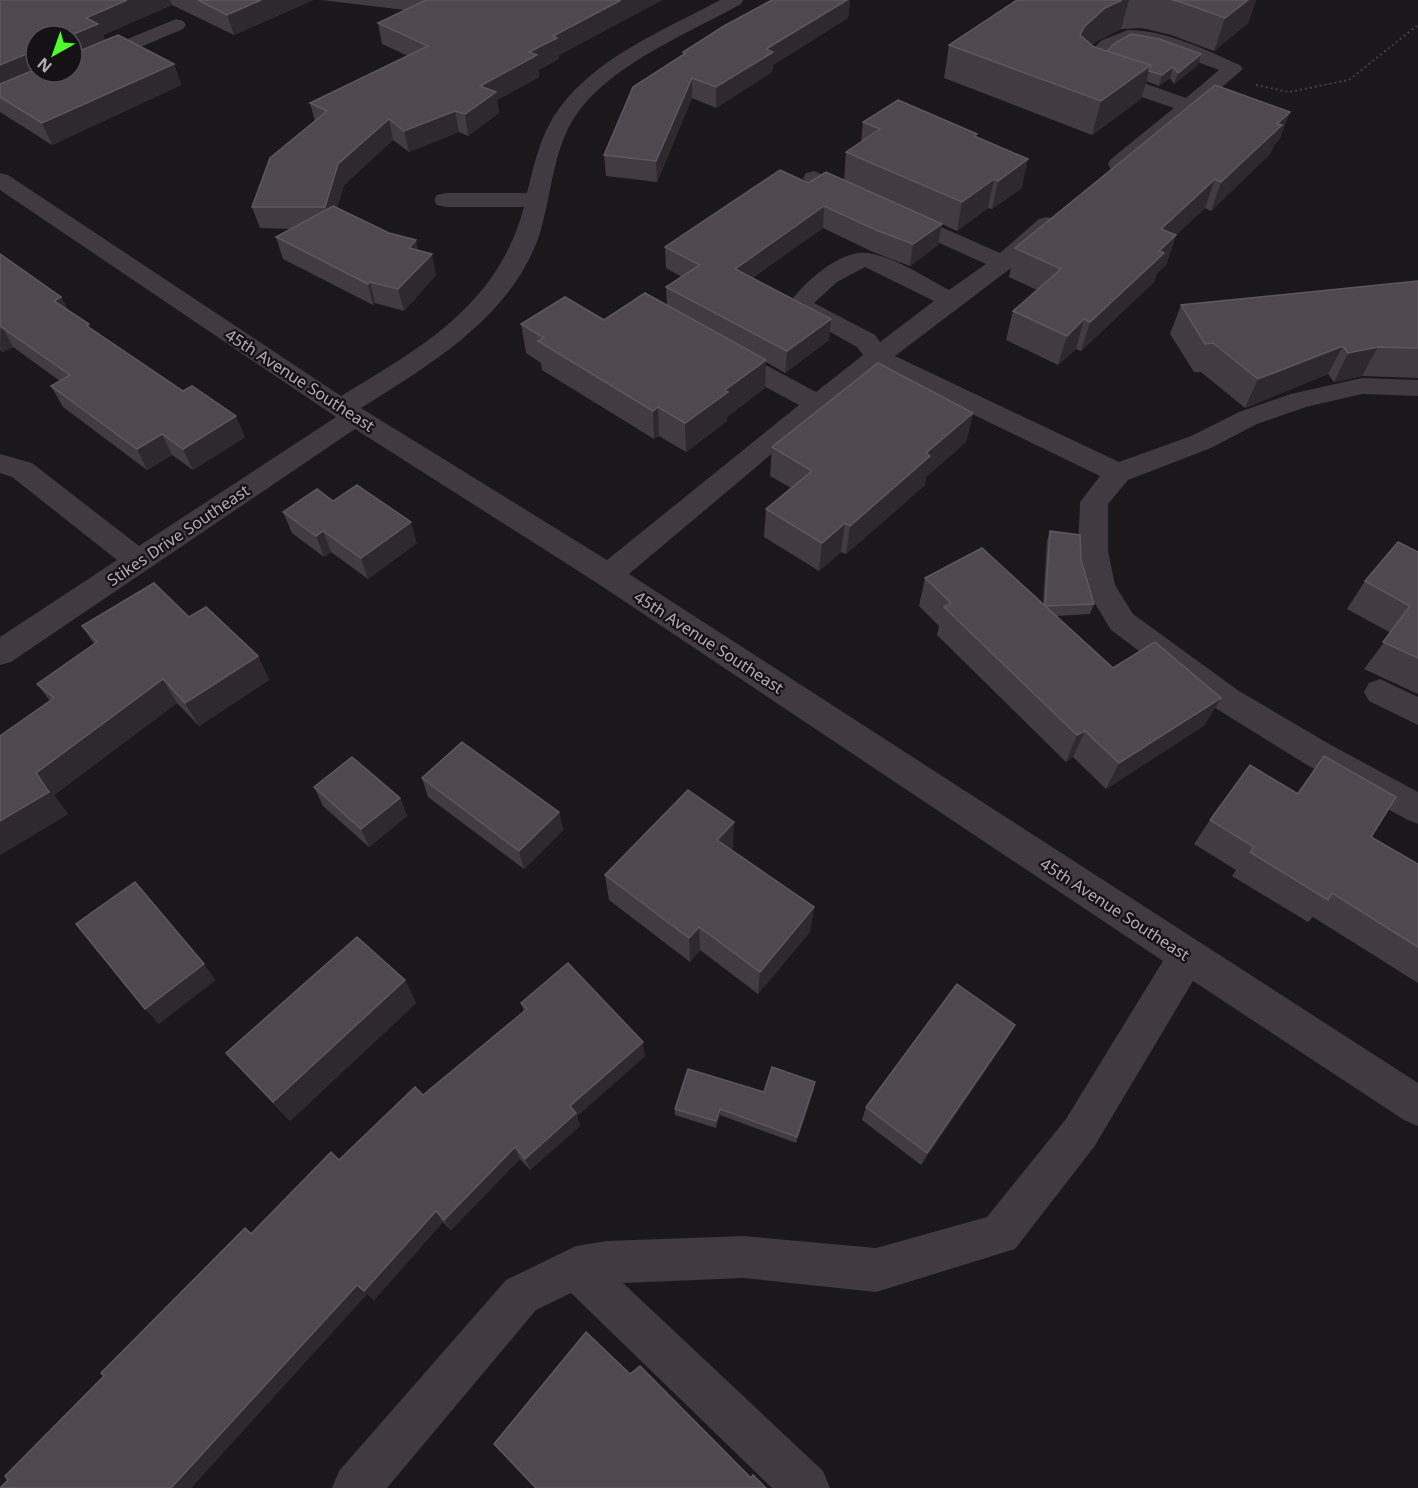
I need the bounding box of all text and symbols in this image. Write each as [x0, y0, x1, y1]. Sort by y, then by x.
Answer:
north arrow [24, 24, 84, 84]
text: N [32, 53, 56, 78]
street label: 45th Avenue Southeast [221, 323, 379, 437]
street label: Stikes Drive Southeast [103, 479, 254, 591]
street label: 45th Avenue Southeast [630, 585, 788, 699]
street label: 45th Avenue Southeast [1036, 852, 1194, 966]

